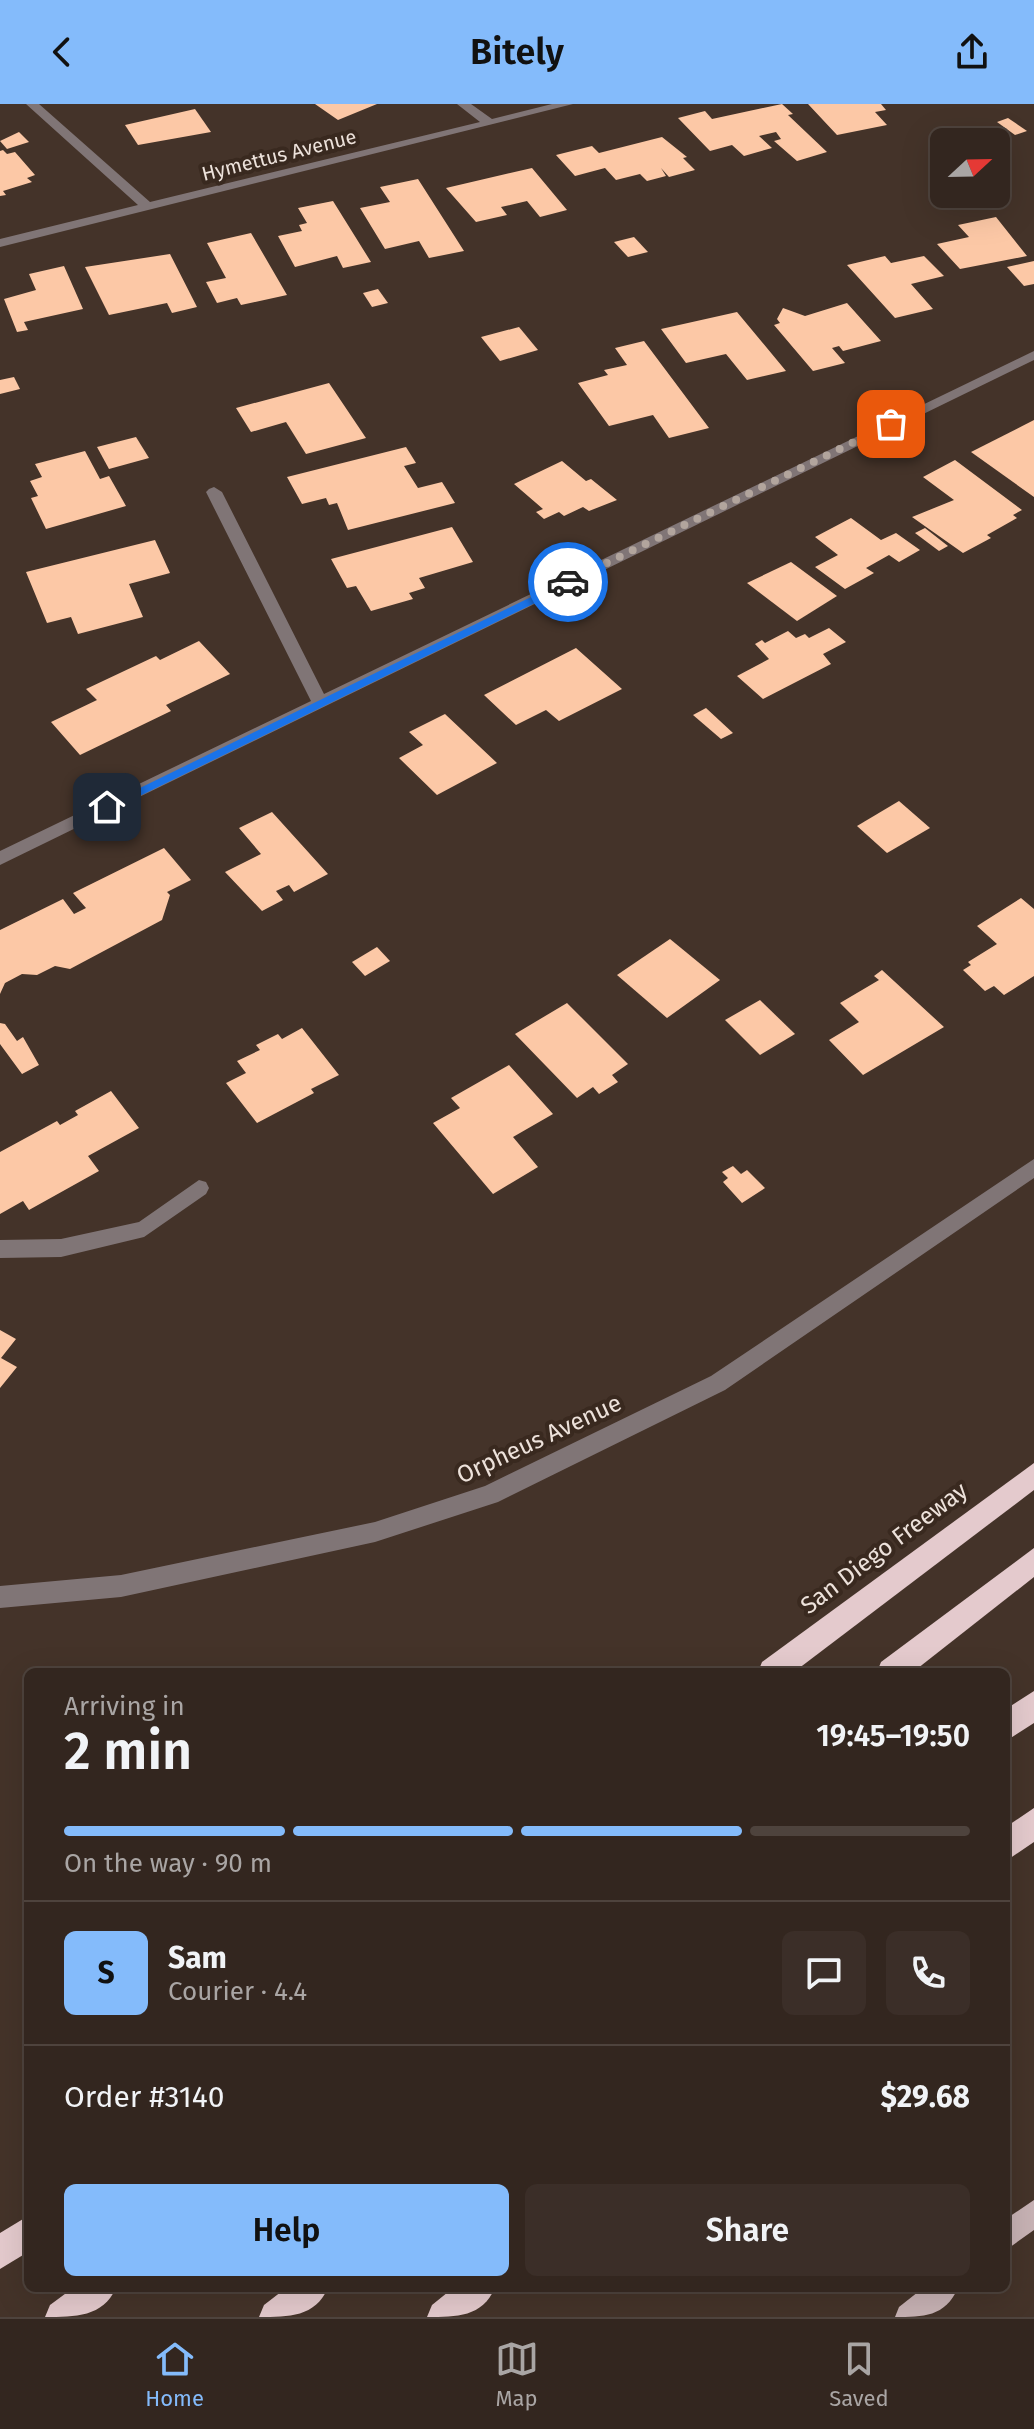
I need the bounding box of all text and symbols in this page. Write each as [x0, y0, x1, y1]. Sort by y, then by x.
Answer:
icon: back [40, 30, 84, 74]
text: Bitely [470, 30, 564, 74]
icon: share [950, 30, 994, 74]
street label: Hymettus Avenue [199, 124, 359, 186]
north arrow [930, 128, 1010, 208]
map controls [930, 128, 1010, 208]
pin [857, 390, 925, 458]
icon: bag [869, 402, 913, 446]
courier [528, 542, 608, 622]
icon: car [546, 560, 590, 604]
pin [73, 773, 141, 841]
icon: home [85, 785, 129, 829]
street label: Orpheus Avenue [452, 1389, 626, 1489]
street label: San Diego Freeway [795, 1476, 973, 1620]
text: Arriving in [64, 1691, 185, 1722]
text: 19:45–19:50 [816, 1718, 970, 1754]
text: 2 min [64, 1720, 192, 1783]
text: On the way · 90 m [64, 1848, 272, 1879]
button: chat [782, 1931, 866, 2015]
button: phone [886, 1931, 970, 2015]
text: Sam [168, 1940, 227, 1976]
text: S [97, 1955, 115, 1991]
text: Courier · 4.4 [168, 1976, 307, 2007]
text: Order #3140 [64, 2079, 224, 2115]
text: $29.68 [881, 2079, 970, 2115]
button: Help [64, 2184, 509, 2276]
button: Share [525, 2184, 970, 2276]
tab: Home [145, 2337, 204, 2412]
tab: Map [495, 2337, 539, 2412]
tab: Saved [829, 2337, 889, 2412]

